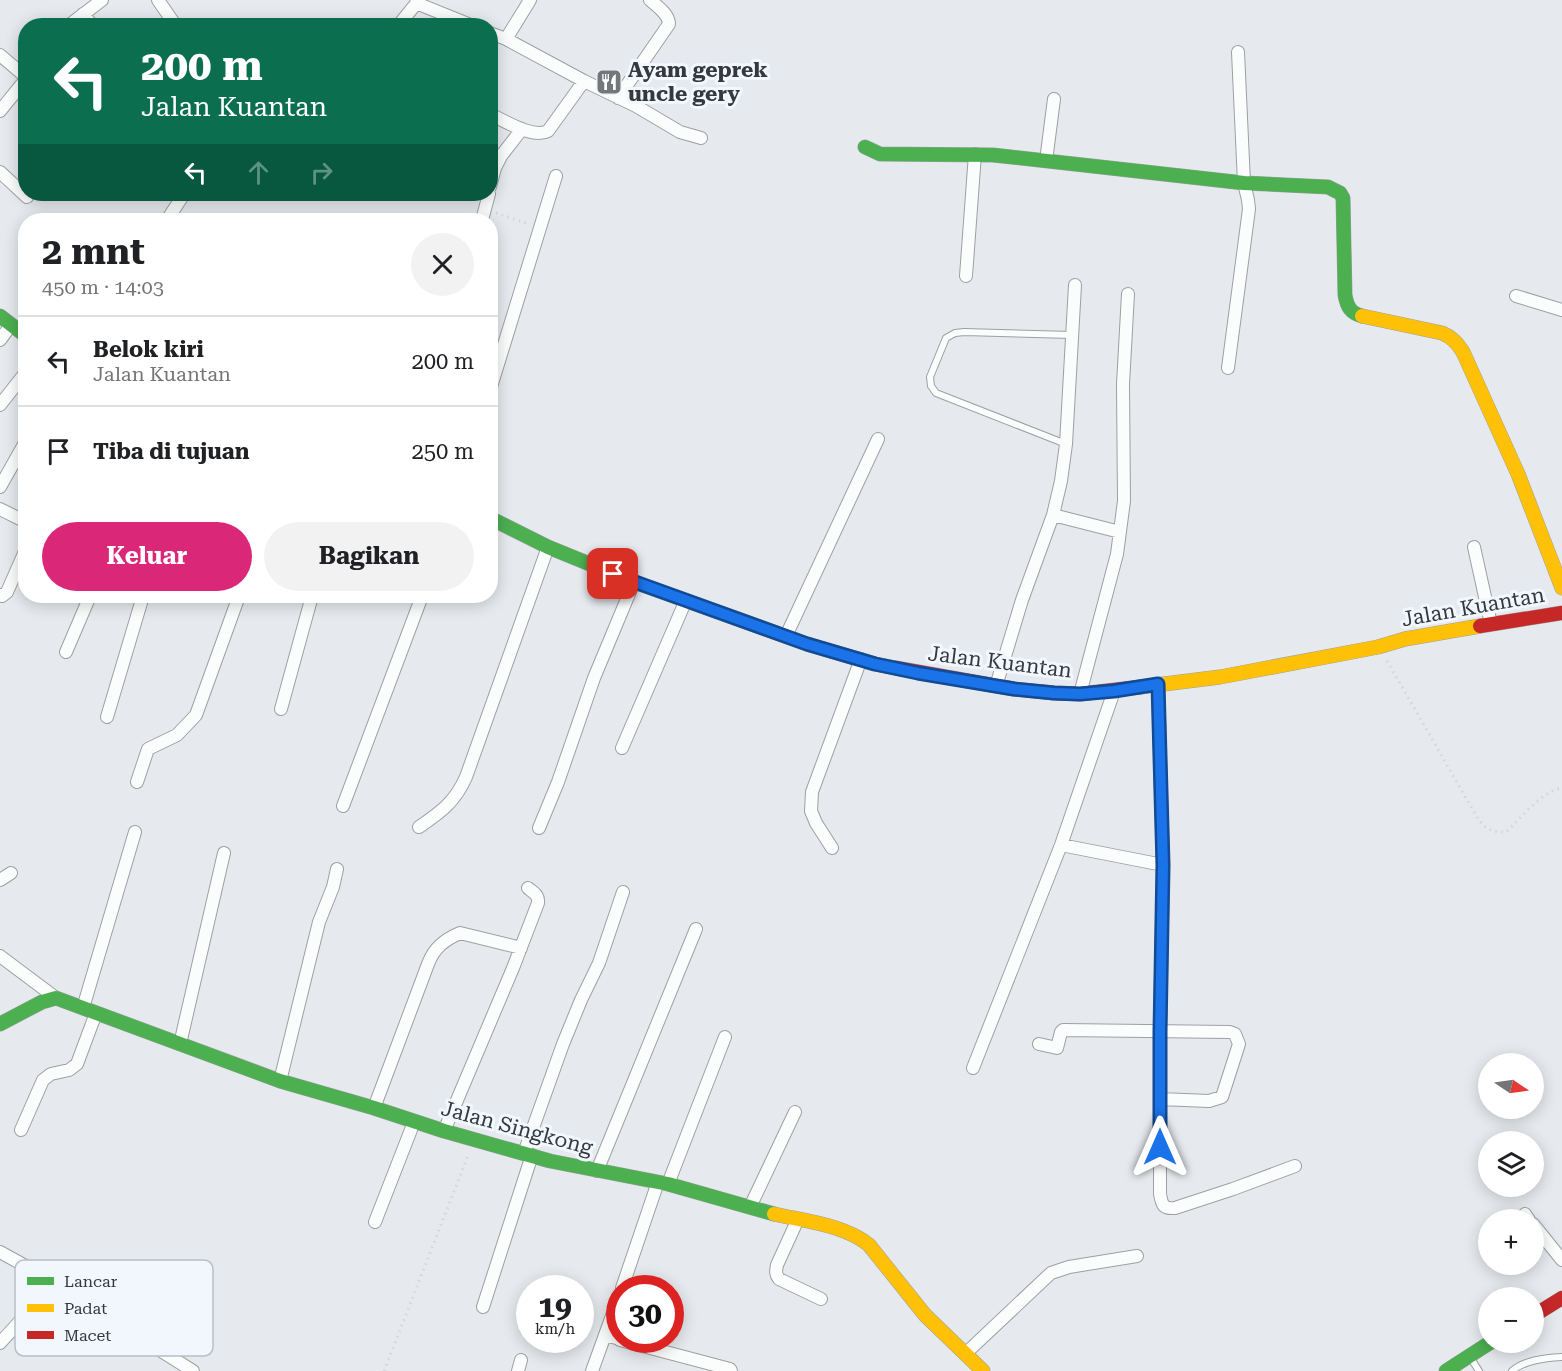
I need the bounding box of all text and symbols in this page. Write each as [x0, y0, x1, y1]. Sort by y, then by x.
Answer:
text: 200 m [141, 41, 263, 90]
icon: left [42, 42, 120, 120]
place label: Ayam geprek uncle gery [628, 58, 768, 106]
restaurant icon: Ayam geprek uncle gery [594, 67, 624, 97]
text: Jalan Kuantan [141, 91, 327, 123]
icon: left [179, 156, 212, 189]
icon: ahead [242, 156, 275, 189]
icon: right [305, 156, 338, 189]
text: 2 mnt [42, 231, 145, 273]
button: close [411, 233, 474, 296]
text: 450 m · 14:03 [42, 275, 164, 299]
text: Belok kiri [93, 337, 204, 362]
icon: left [42, 345, 75, 378]
text: 200 m [411, 349, 474, 374]
text: Jalan Kuantan [93, 362, 231, 386]
icon: arrive [42, 435, 75, 468]
text: Tiba di tujuan [93, 439, 249, 464]
text: 250 m [411, 439, 474, 464]
button: Keluar [42, 522, 252, 591]
button: Bagikan [264, 522, 474, 591]
pin [587, 548, 638, 599]
icon: arrive [596, 557, 629, 590]
street label: Jalan Kuantan [1400, 583, 1547, 631]
street label: Jalan Kuantan [927, 641, 1074, 683]
north arrow [1478, 1053, 1544, 1119]
map controls [1478, 1053, 1544, 1353]
street label: Jalan Singkong [439, 1096, 595, 1160]
position arrow [1128, 1115, 1192, 1179]
button: layers [1478, 1131, 1544, 1197]
button: + [1478, 1209, 1544, 1275]
legend [15, 1260, 213, 1356]
text: Lancar [64, 1272, 118, 1291]
speed limit sign: 30 [606, 1275, 684, 1353]
button: − [1478, 1287, 1544, 1353]
text: 19 [538, 1289, 572, 1324]
text: Padat [64, 1299, 107, 1318]
text: km/h [535, 1320, 575, 1338]
text: Macet [64, 1326, 111, 1345]

